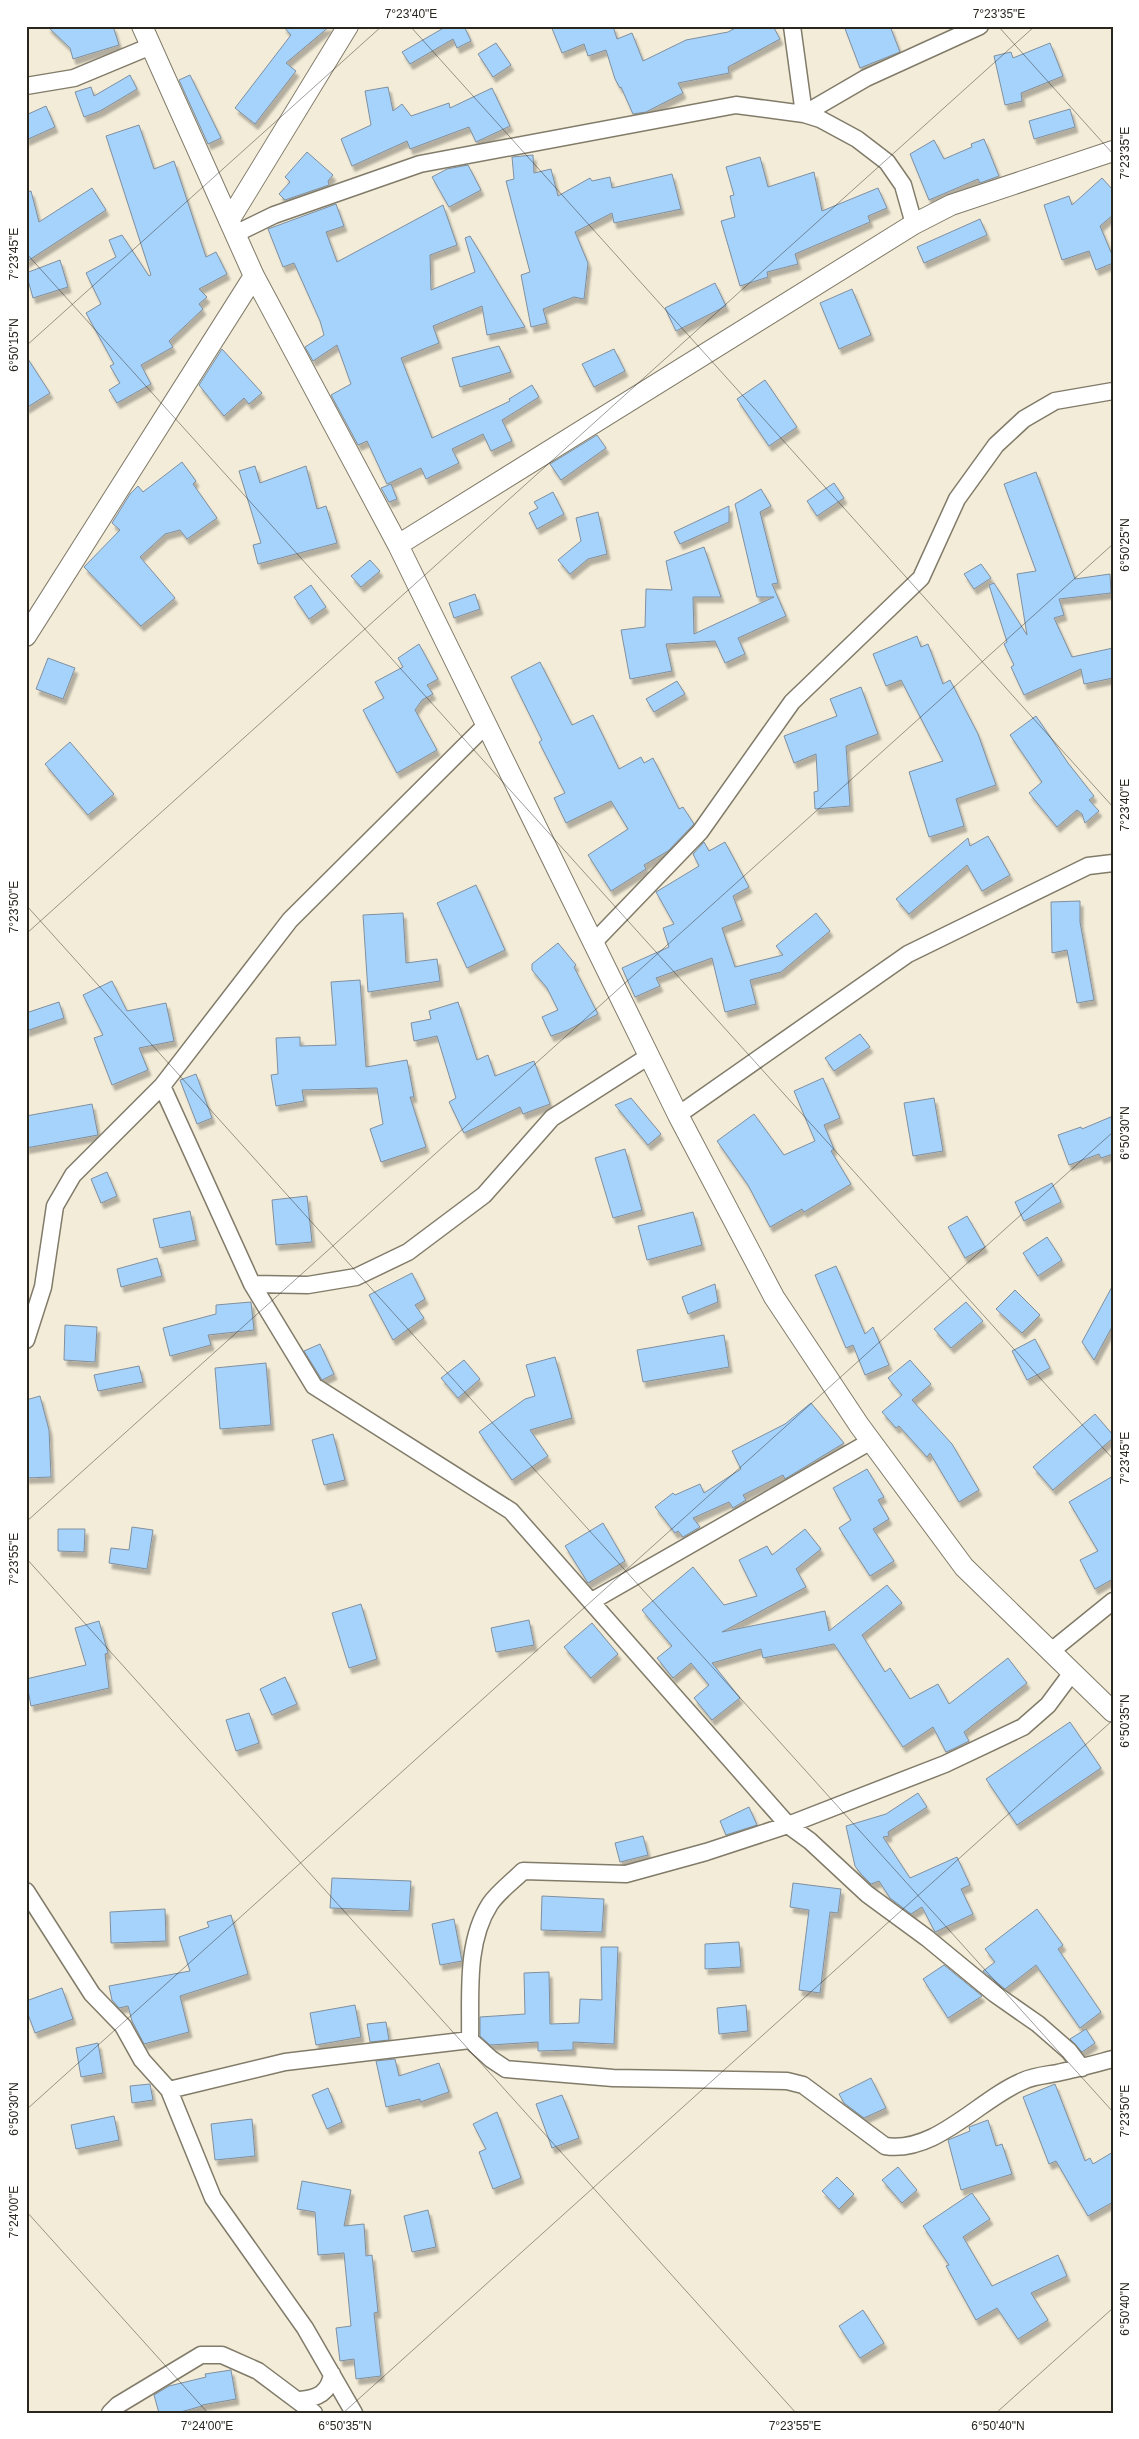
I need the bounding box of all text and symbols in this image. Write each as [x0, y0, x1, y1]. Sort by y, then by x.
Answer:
text: 7°23'40"E [385, 7, 437, 21]
text: 7°23'35"E [973, 7, 1025, 21]
text: 7°23'35"E [1118, 127, 1132, 179]
text: 7°23'45"E [7, 228, 21, 280]
text: 6°50'15"N [7, 318, 21, 372]
text: 6°50'25"N [1118, 518, 1132, 572]
text: 7°23'40"E [1118, 779, 1132, 831]
text: 7°23'50"E [7, 881, 21, 933]
text: 6°50'30"N [1118, 1106, 1132, 1160]
text: 7°23'45"E [1118, 1432, 1132, 1484]
text: 7°23'55"E [7, 1533, 21, 1585]
text: 6°50'35"N [1118, 1694, 1132, 1748]
text: 6°50'30"N [7, 2082, 21, 2136]
text: 7°23'50"E [1118, 2085, 1132, 2137]
text: 7°24'00"E [7, 2186, 21, 2238]
text: 6°50'40"N [1118, 2282, 1132, 2336]
text: 7°24'00"E [181, 2419, 233, 2433]
text: 6°50'35"N [318, 2419, 372, 2433]
text: 7°23'55"E [769, 2419, 821, 2433]
text: 6°50'40"N [971, 2419, 1025, 2433]

